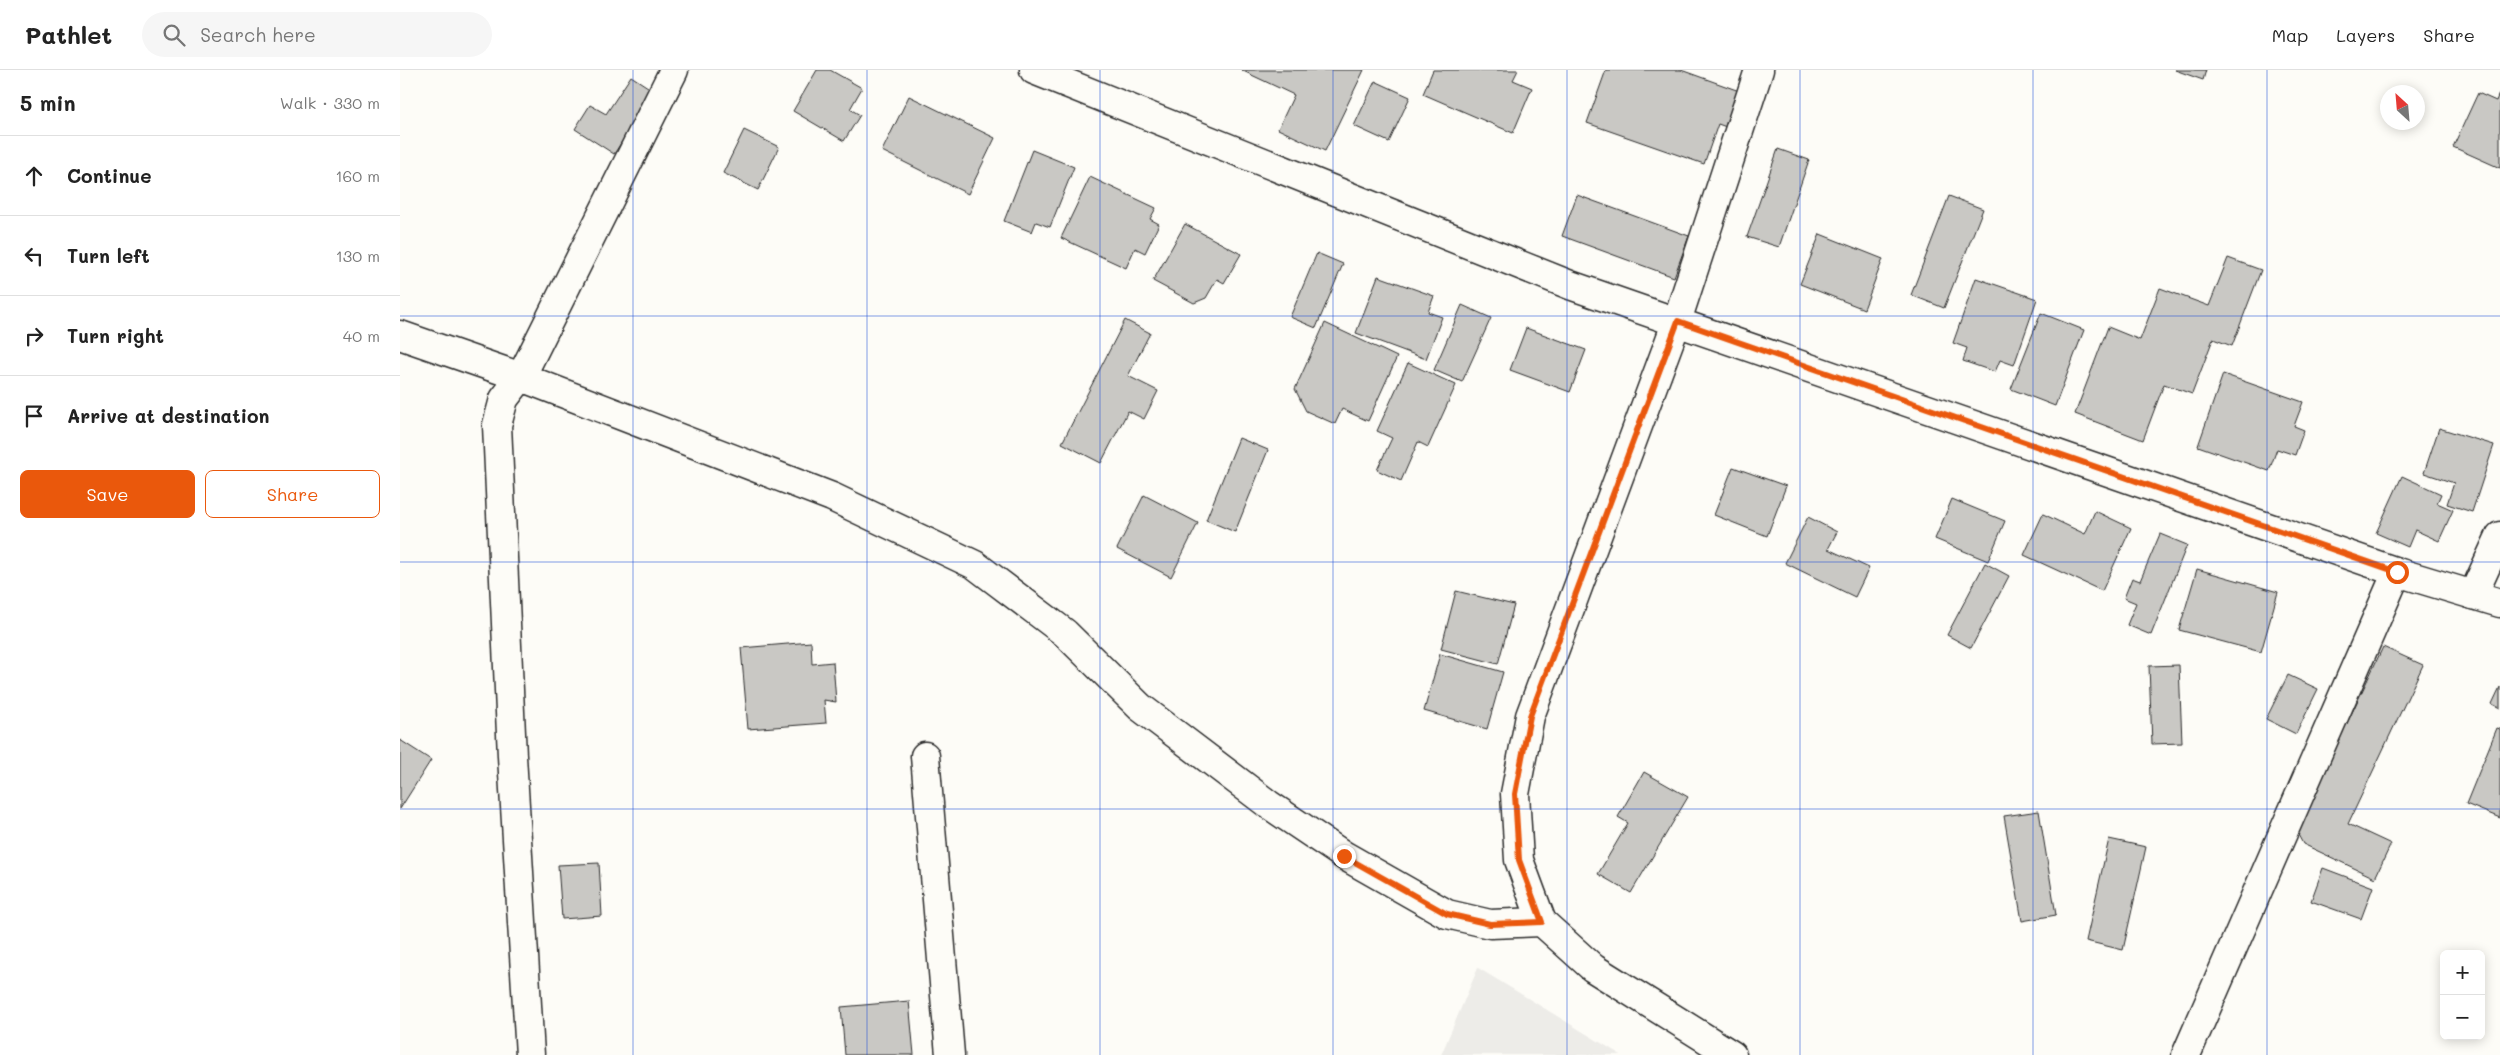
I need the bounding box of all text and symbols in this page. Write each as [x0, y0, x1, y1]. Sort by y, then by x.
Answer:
search box [142, 12, 492, 57]
text: Pathlet [25, 19, 112, 50]
icon: search [160, 21, 188, 49]
text: Search here [200, 22, 316, 47]
text: Map [2272, 23, 2308, 47]
text: Layers [2336, 23, 2395, 47]
text: Share [2423, 23, 2475, 47]
north arrow [2380, 85, 2425, 130]
text: 5 min [20, 89, 76, 116]
text: Walk · 330 m [280, 92, 380, 113]
icon: ahead [20, 162, 48, 190]
text: Continue [67, 163, 152, 188]
text: 160 m [335, 165, 380, 186]
icon: left [20, 242, 48, 270]
text: Turn left [67, 243, 150, 268]
text: 130 m [336, 245, 380, 266]
icon: right [20, 322, 48, 350]
text: Turn right [67, 323, 164, 348]
text: 40 m [343, 325, 380, 346]
icon: arrive [20, 402, 48, 430]
text: Arrive at destination [67, 403, 270, 428]
button: Save [20, 470, 195, 518]
button: Share [205, 470, 380, 518]
route start [2386, 561, 2409, 584]
route end [1333, 845, 1356, 868]
map controls [2440, 950, 2485, 1040]
button: + [2440, 950, 2485, 995]
button: − [2440, 995, 2485, 1040]

